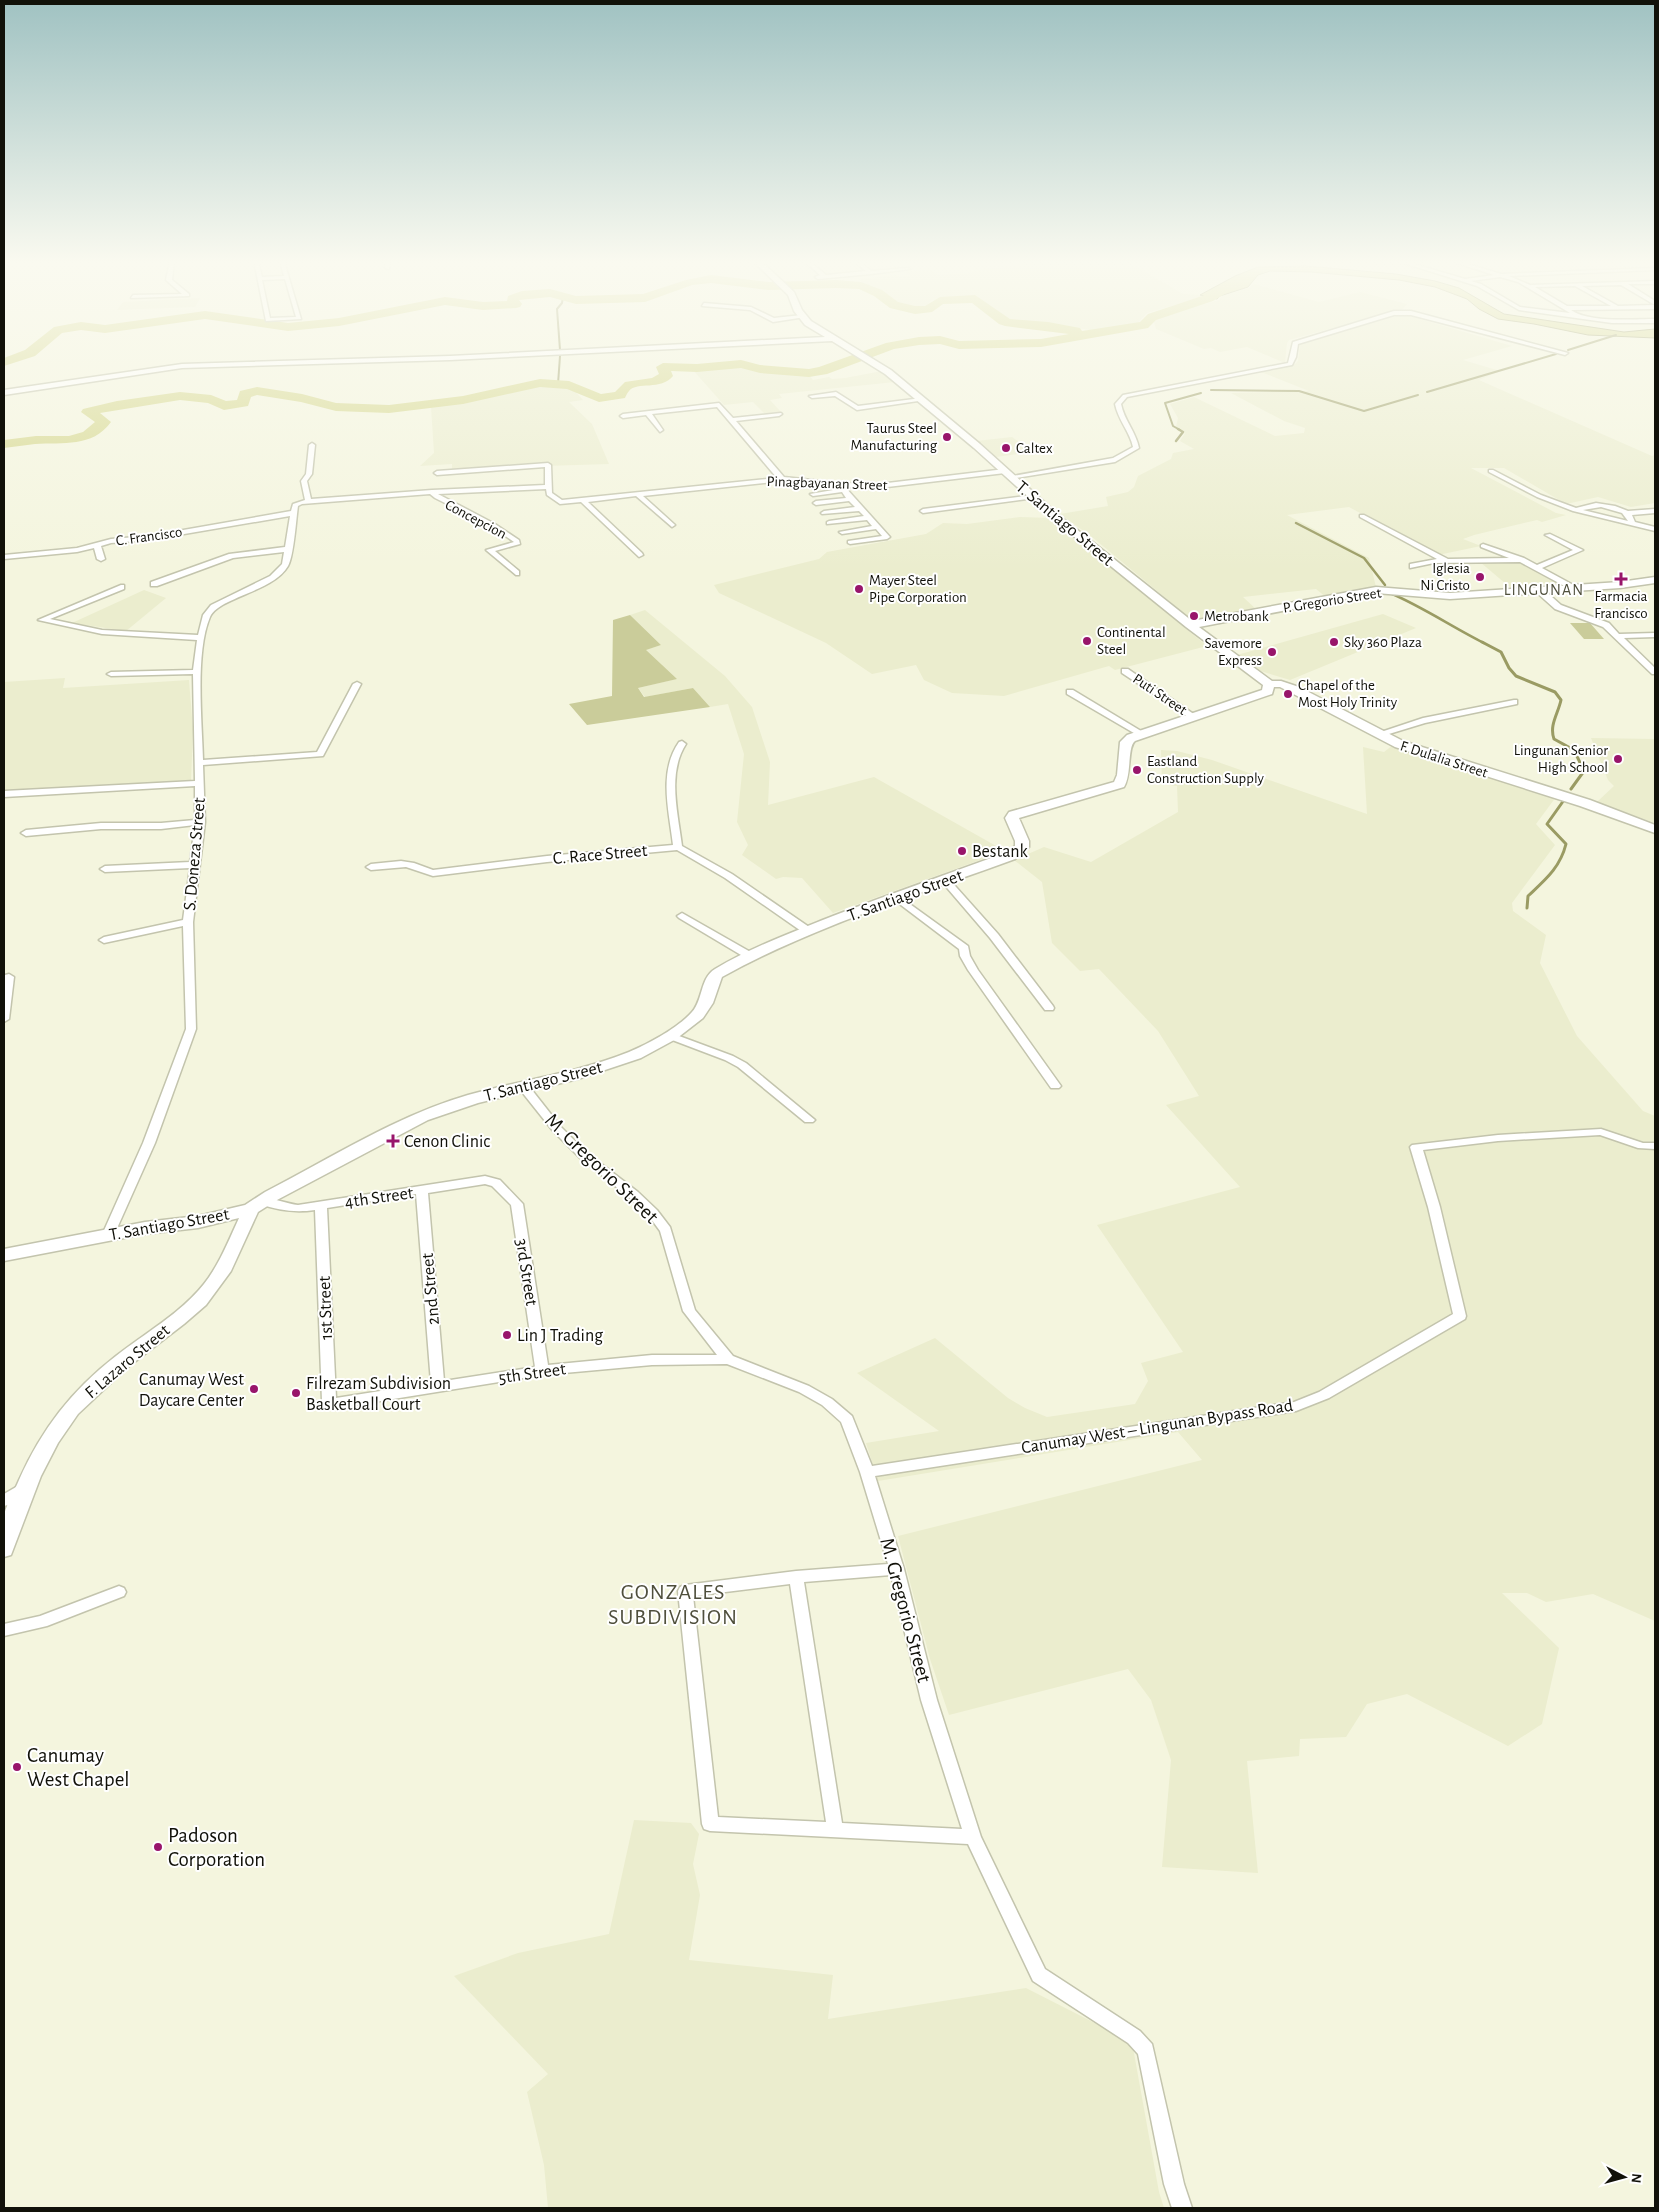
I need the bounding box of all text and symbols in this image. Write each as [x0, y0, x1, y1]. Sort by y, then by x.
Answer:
place label: Taurus Steel Manufacturing [850, 421, 938, 453]
marker: Taurus Steel Manufacturing [941, 431, 953, 443]
place label: Caltex [1016, 441, 1053, 456]
marker: Caltex [1000, 442, 1012, 454]
street label: Pinagbayanan Street [766, 474, 888, 493]
street label: T. Santiago Street [1012, 478, 1117, 570]
street label: Concepcion [443, 497, 509, 542]
street label: C. Francisco [115, 524, 183, 549]
place label: Iglesia Ni Cristo [1420, 561, 1470, 593]
marker: Iglesia Ni Cristo [1474, 571, 1486, 583]
place label: Mayer Steel Pipe Corporation [869, 573, 967, 605]
marker: Farmacia Francisco [1615, 573, 1627, 585]
district label: LINGUNAN [1504, 582, 1584, 598]
marker: Mayer Steel Pipe Corporation [853, 583, 865, 595]
street label: P. Gregorio Street [1282, 585, 1383, 616]
place label: Farmacia Francisco [1594, 589, 1648, 621]
place label: Metrobank [1204, 609, 1269, 624]
marker: Metrobank [1188, 610, 1200, 622]
place label: Continental Steel [1097, 625, 1166, 657]
marker: Continental Steel [1081, 635, 1093, 647]
place label: Sky 360 Plaza [1344, 635, 1422, 650]
place label: Savemore Express [1204, 636, 1262, 668]
marker: Sky 360 Plaza [1328, 636, 1340, 648]
marker: Savemore Express [1266, 646, 1278, 658]
street label: Puti Street [1130, 671, 1190, 718]
place label: Chapel of the Most Holy Trinity [1298, 678, 1398, 710]
marker: Chapel of the Most Holy Trinity [1282, 688, 1294, 700]
street label: F. Dulalia Street [1398, 738, 1490, 781]
place label: Lingunan Senior High School [1514, 743, 1608, 775]
marker: Lingunan Senior High School [1612, 753, 1624, 765]
place label: Eastland Construction Supply [1147, 754, 1265, 786]
marker: Eastland Construction Supply [1131, 764, 1143, 776]
street label: S. Doneza Street [181, 797, 209, 911]
street label: C. Race Street [552, 842, 648, 868]
place label: Bestank [972, 843, 1029, 861]
marker: Bestank [956, 845, 968, 857]
street label: T. Santiago Street [845, 867, 966, 925]
street label: T. Santiago Street [482, 1058, 605, 1105]
street label: M. Gregorio Street [541, 1109, 663, 1228]
place label: Cenon Clinic [404, 1133, 490, 1151]
marker: Cenon Clinic [386, 1134, 400, 1148]
street label: 4th Street [344, 1184, 415, 1212]
street label: T. Santiago Street [108, 1206, 231, 1244]
street label: 3rd Street [512, 1237, 540, 1307]
street label: 2nd Street [419, 1252, 443, 1326]
street label: 1st Street [316, 1275, 336, 1340]
street label: F. Lazaro Street [82, 1321, 174, 1402]
place label: Lin J Trading [517, 1327, 603, 1345]
marker: Lin J Trading [501, 1329, 513, 1341]
street label: 5th Street [497, 1360, 567, 1388]
place label: Canumay West Daycare Center [139, 1371, 244, 1410]
place label: Filrezam Subdivision Basketball Court [306, 1375, 451, 1414]
marker: Canumay West Daycare Center [248, 1383, 260, 1395]
marker: Filrezam Subdivision Basketball Court [290, 1387, 302, 1399]
street label: Canumay West – Lingunan Bypass Road [1020, 1397, 1294, 1457]
street label: M. Gregorio Street [876, 1536, 935, 1685]
district label: GONZALES SUBDIVISION [608, 1581, 738, 1628]
place label: Canumay West Chapel [27, 1745, 130, 1790]
marker: Canumay West Chapel [11, 1761, 23, 1773]
place label: Padoson Corporation [168, 1825, 265, 1870]
marker: Padoson Corporation [152, 1841, 164, 1853]
north arrow [1599, 2152, 1649, 2202]
text: N [1628, 2173, 1643, 2184]

